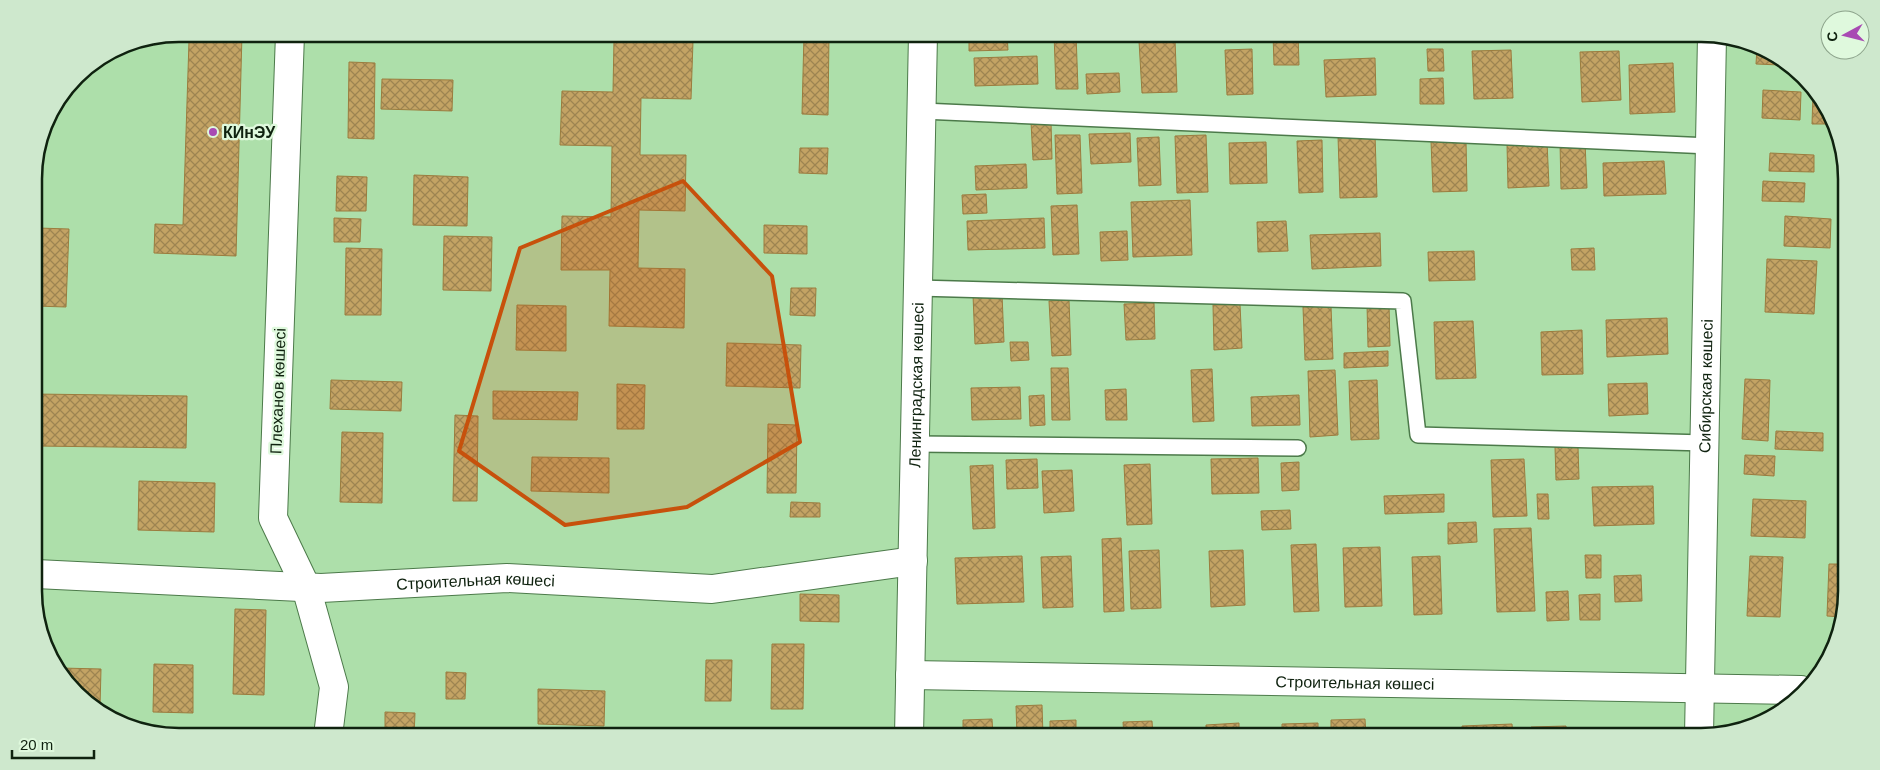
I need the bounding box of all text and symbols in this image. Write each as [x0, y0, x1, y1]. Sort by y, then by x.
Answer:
north arrow [1820, 10, 1870, 60]
text: С [1824, 31, 1841, 43]
place label: КИнЭУ [223, 124, 276, 141]
marker: КИнЭУ [207, 126, 219, 138]
street label: Ленинградская көшесі [906, 302, 926, 468]
street label: Сибирская көшесі [1696, 319, 1715, 453]
street label: Плеханов көшесі [267, 328, 289, 454]
street label: Строительная көшесі [396, 569, 555, 592]
street label: Строительная көшесі [1275, 673, 1435, 692]
scale bar [12, 728, 95, 760]
text: 20 m [20, 736, 53, 753]

